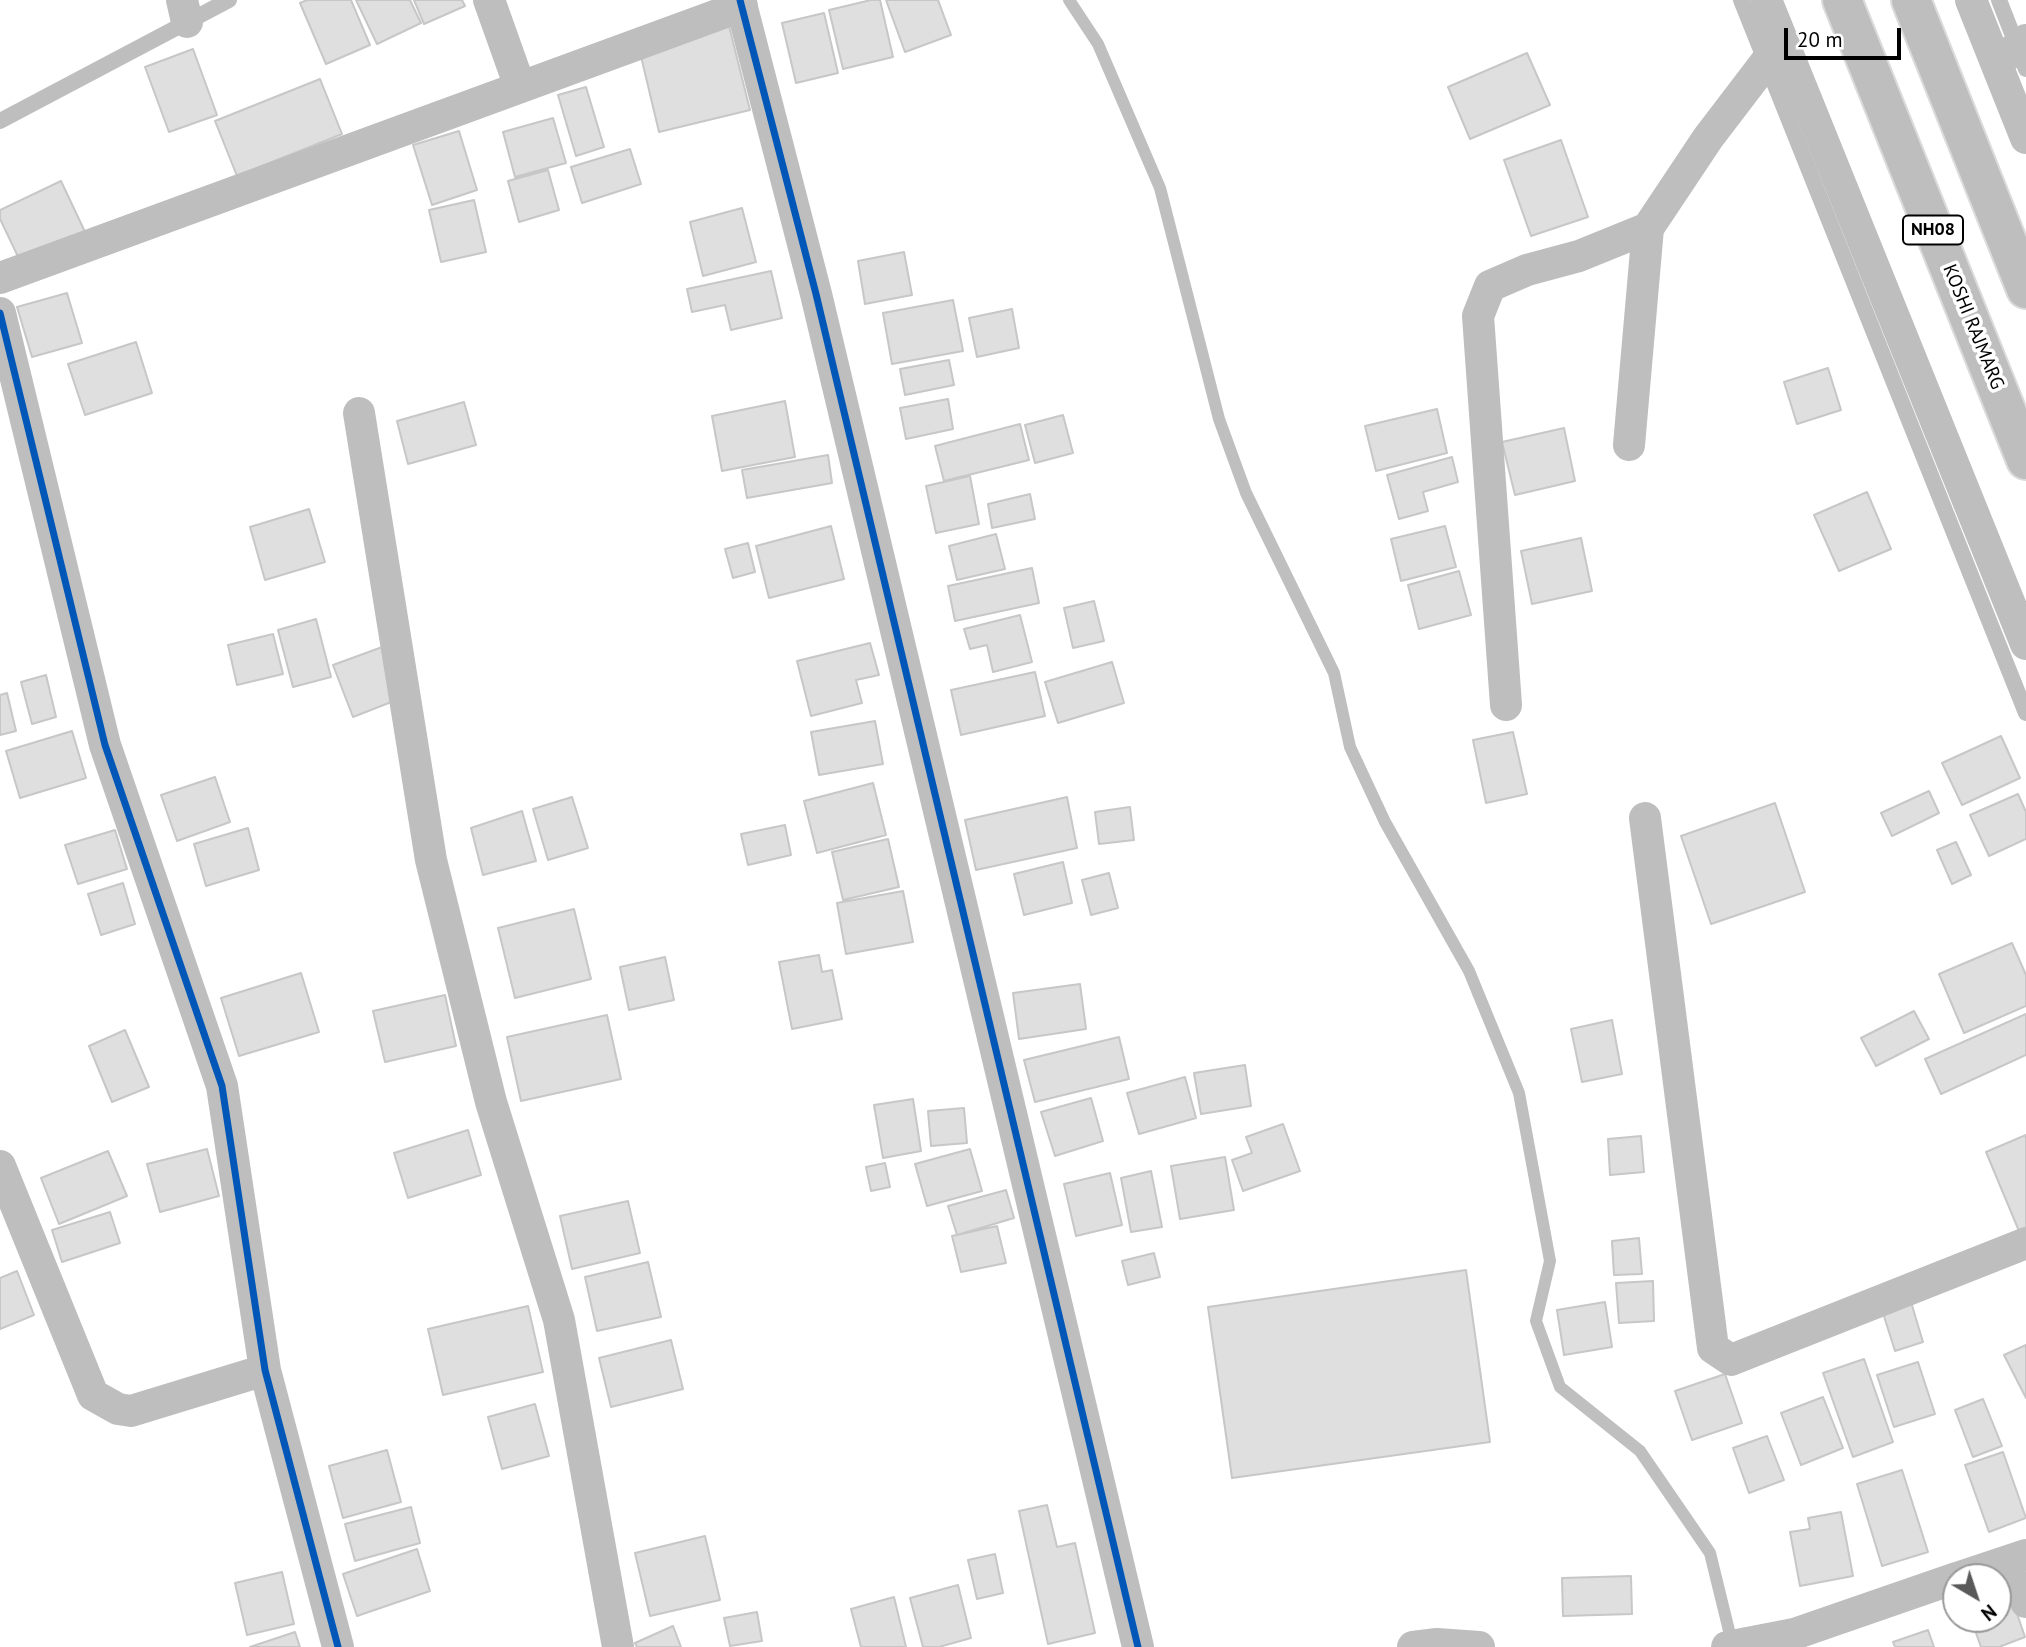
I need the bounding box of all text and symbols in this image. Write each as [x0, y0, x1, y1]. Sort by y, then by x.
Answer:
scale bar [1788, 14, 1905, 58]
text: 20 m [1797, 26, 1843, 53]
road number: NH08 [1903, 215, 1963, 244]
street label: KOSHI RAJMARG [1938, 261, 2008, 393]
north arrow [1942, 1563, 2012, 1633]
text: N [1977, 1600, 2001, 1626]

